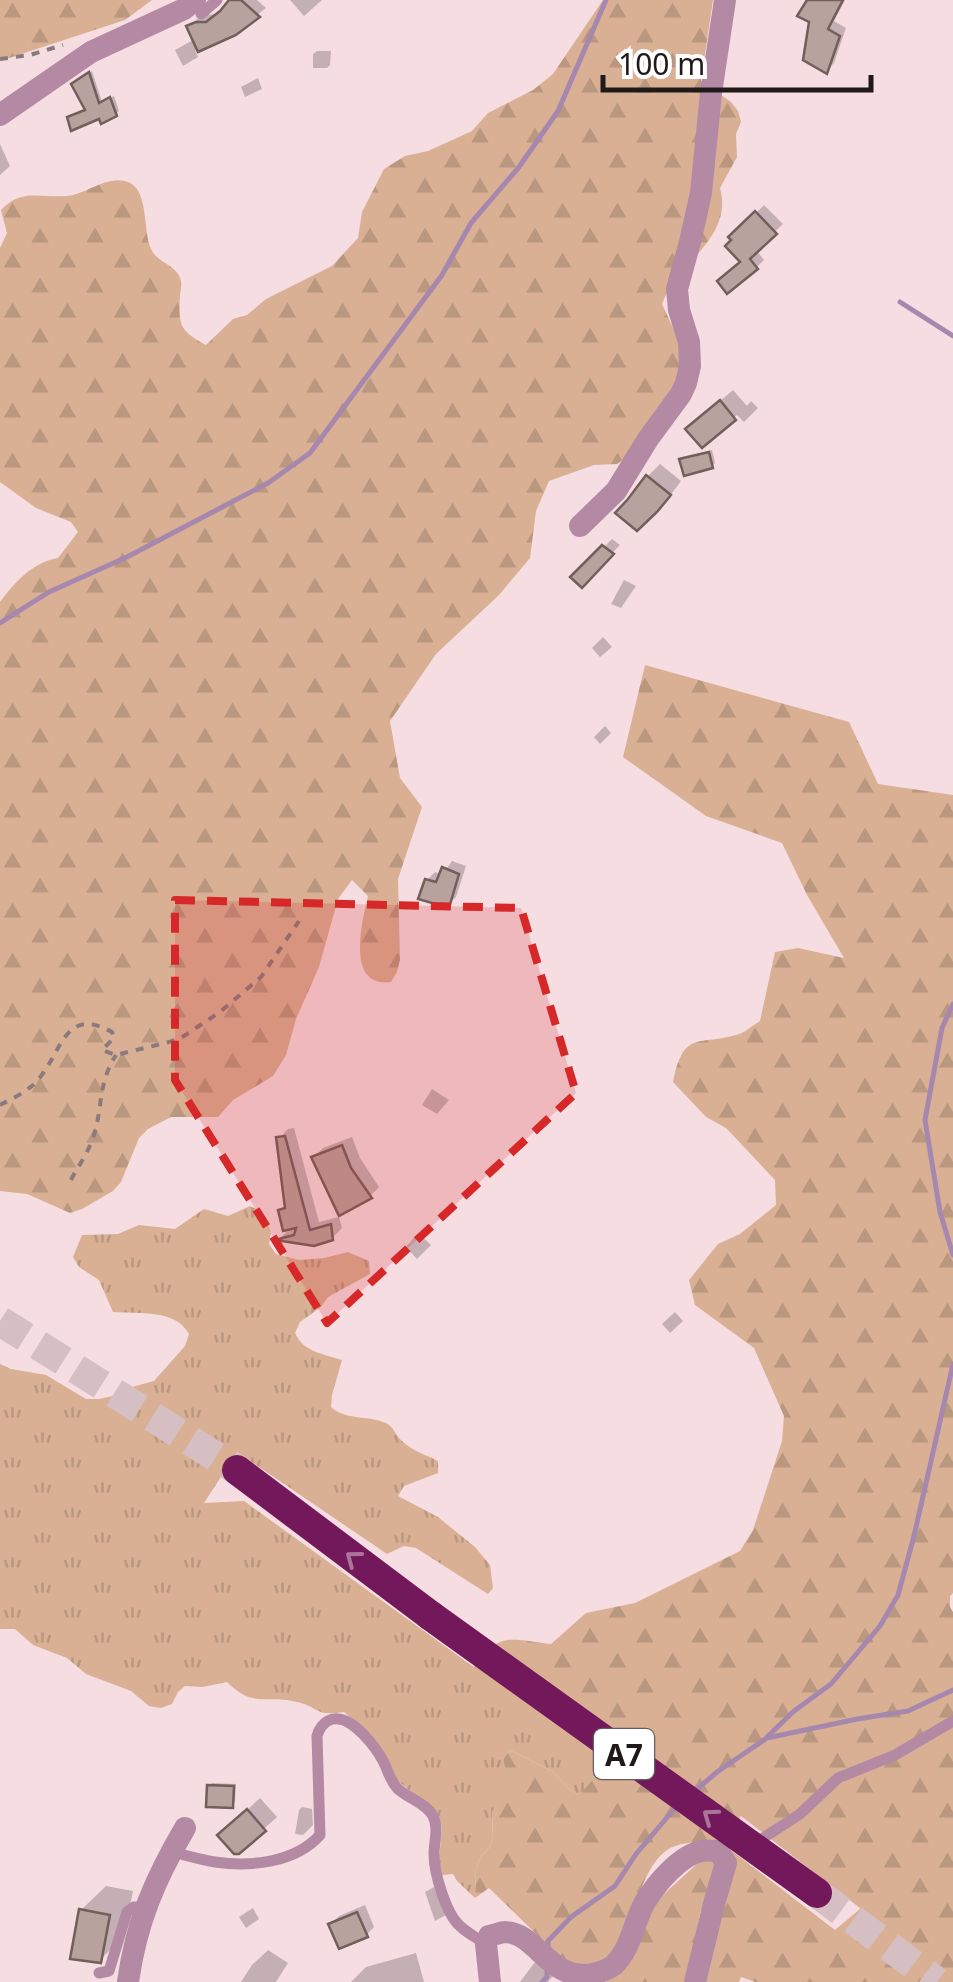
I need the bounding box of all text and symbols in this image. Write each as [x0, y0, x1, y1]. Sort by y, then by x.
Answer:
scale bar [603, 30, 870, 92]
text: 100 m [618, 43, 705, 84]
one-way arrow [346, 1552, 364, 1569]
road number: A7 [594, 1729, 654, 1779]
one-way arrow [703, 1810, 721, 1828]

